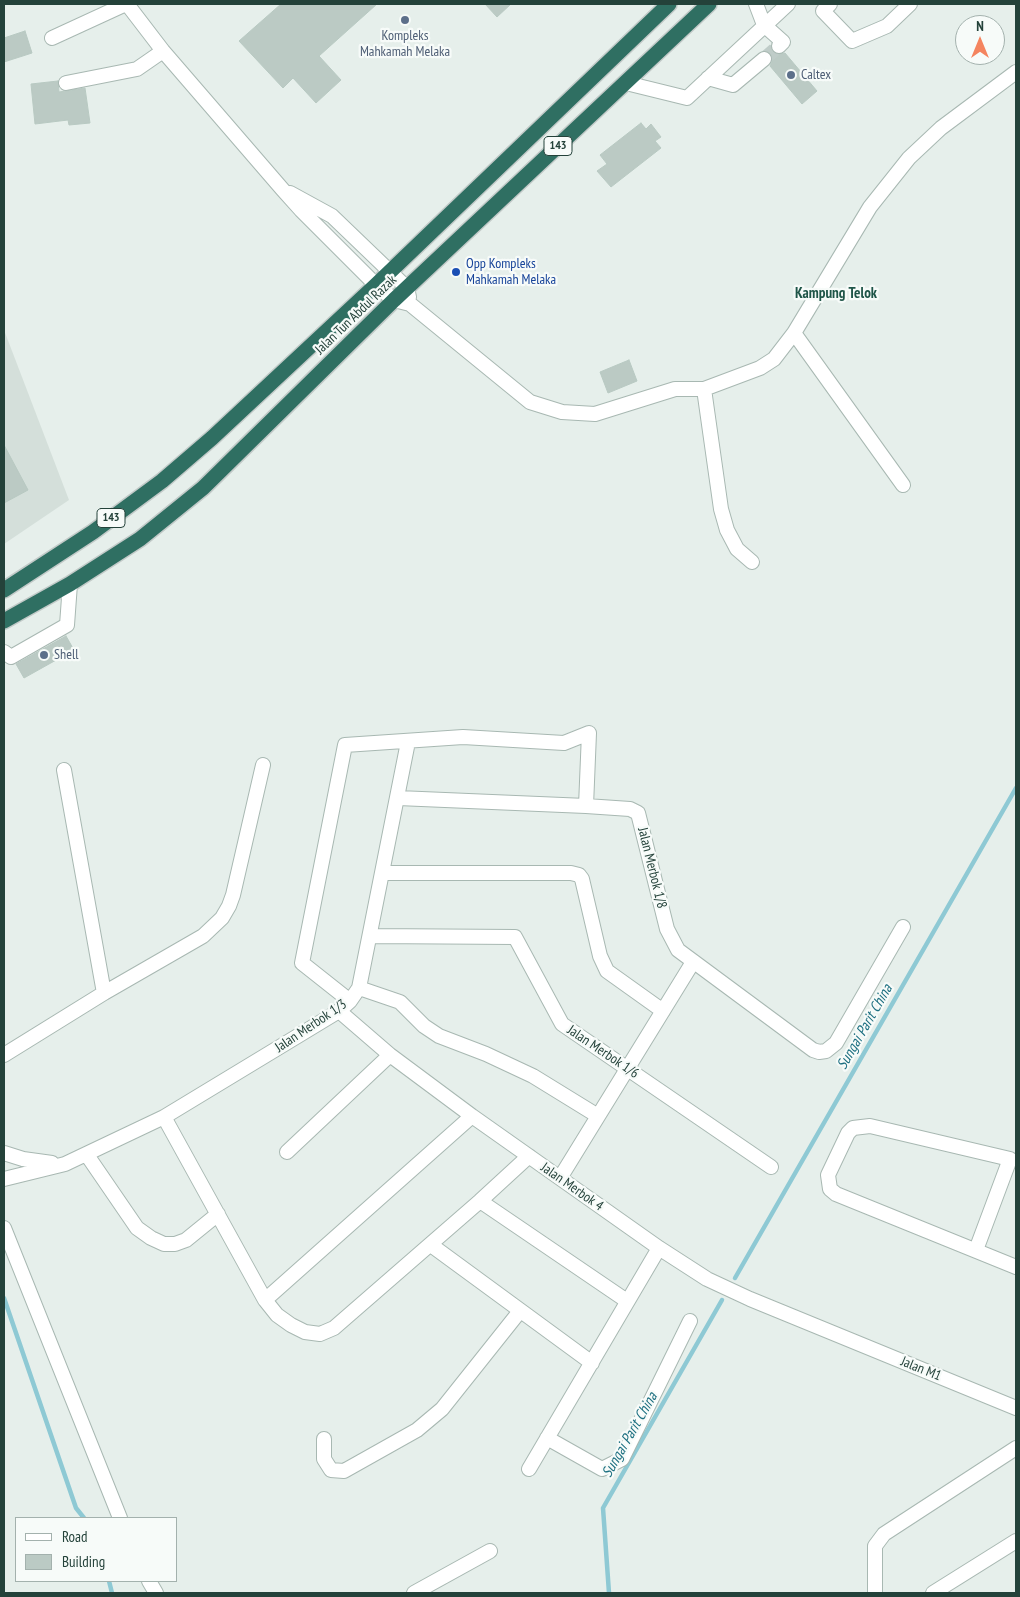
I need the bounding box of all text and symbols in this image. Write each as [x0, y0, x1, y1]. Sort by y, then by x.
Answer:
marker: Kompleks Mahkamah Melaka [399, 14, 411, 26]
north arrow [955, 15, 1005, 65]
text: N [976, 17, 984, 35]
place label: Kompleks Mahkamah Melaka [360, 28, 450, 60]
place label: Caltex [801, 67, 831, 83]
marker: Caltex [785, 69, 797, 81]
road number: 143 [544, 136, 572, 156]
place label: Opp Kompleks Mahkamah Melaka [466, 256, 556, 288]
marker: Opp Kompleks Mahkamah Melaka [450, 266, 462, 278]
street label: Jalan Tun Abdul Razak [312, 272, 400, 358]
district label: Kampung Telok [795, 285, 877, 303]
road number: 143 [97, 508, 125, 528]
place label: Shell [54, 647, 78, 663]
marker: Shell [38, 649, 50, 661]
street label: Jalan Merbok 1/8 [634, 826, 670, 910]
water label: Sungai Parit China [834, 981, 896, 1073]
street label: Jalan Merbok 1/3 [272, 996, 350, 1056]
street label: Jalan Merbok 1/6 [564, 1022, 642, 1082]
street label: Jalan Merbok 4 [538, 1159, 606, 1215]
street label: Jalan M1 [898, 1353, 944, 1385]
water label: Sungai Parit China [599, 1389, 661, 1481]
legend [15, 1517, 178, 1582]
text: Road [62, 1527, 88, 1546]
text: Building [62, 1552, 105, 1571]

